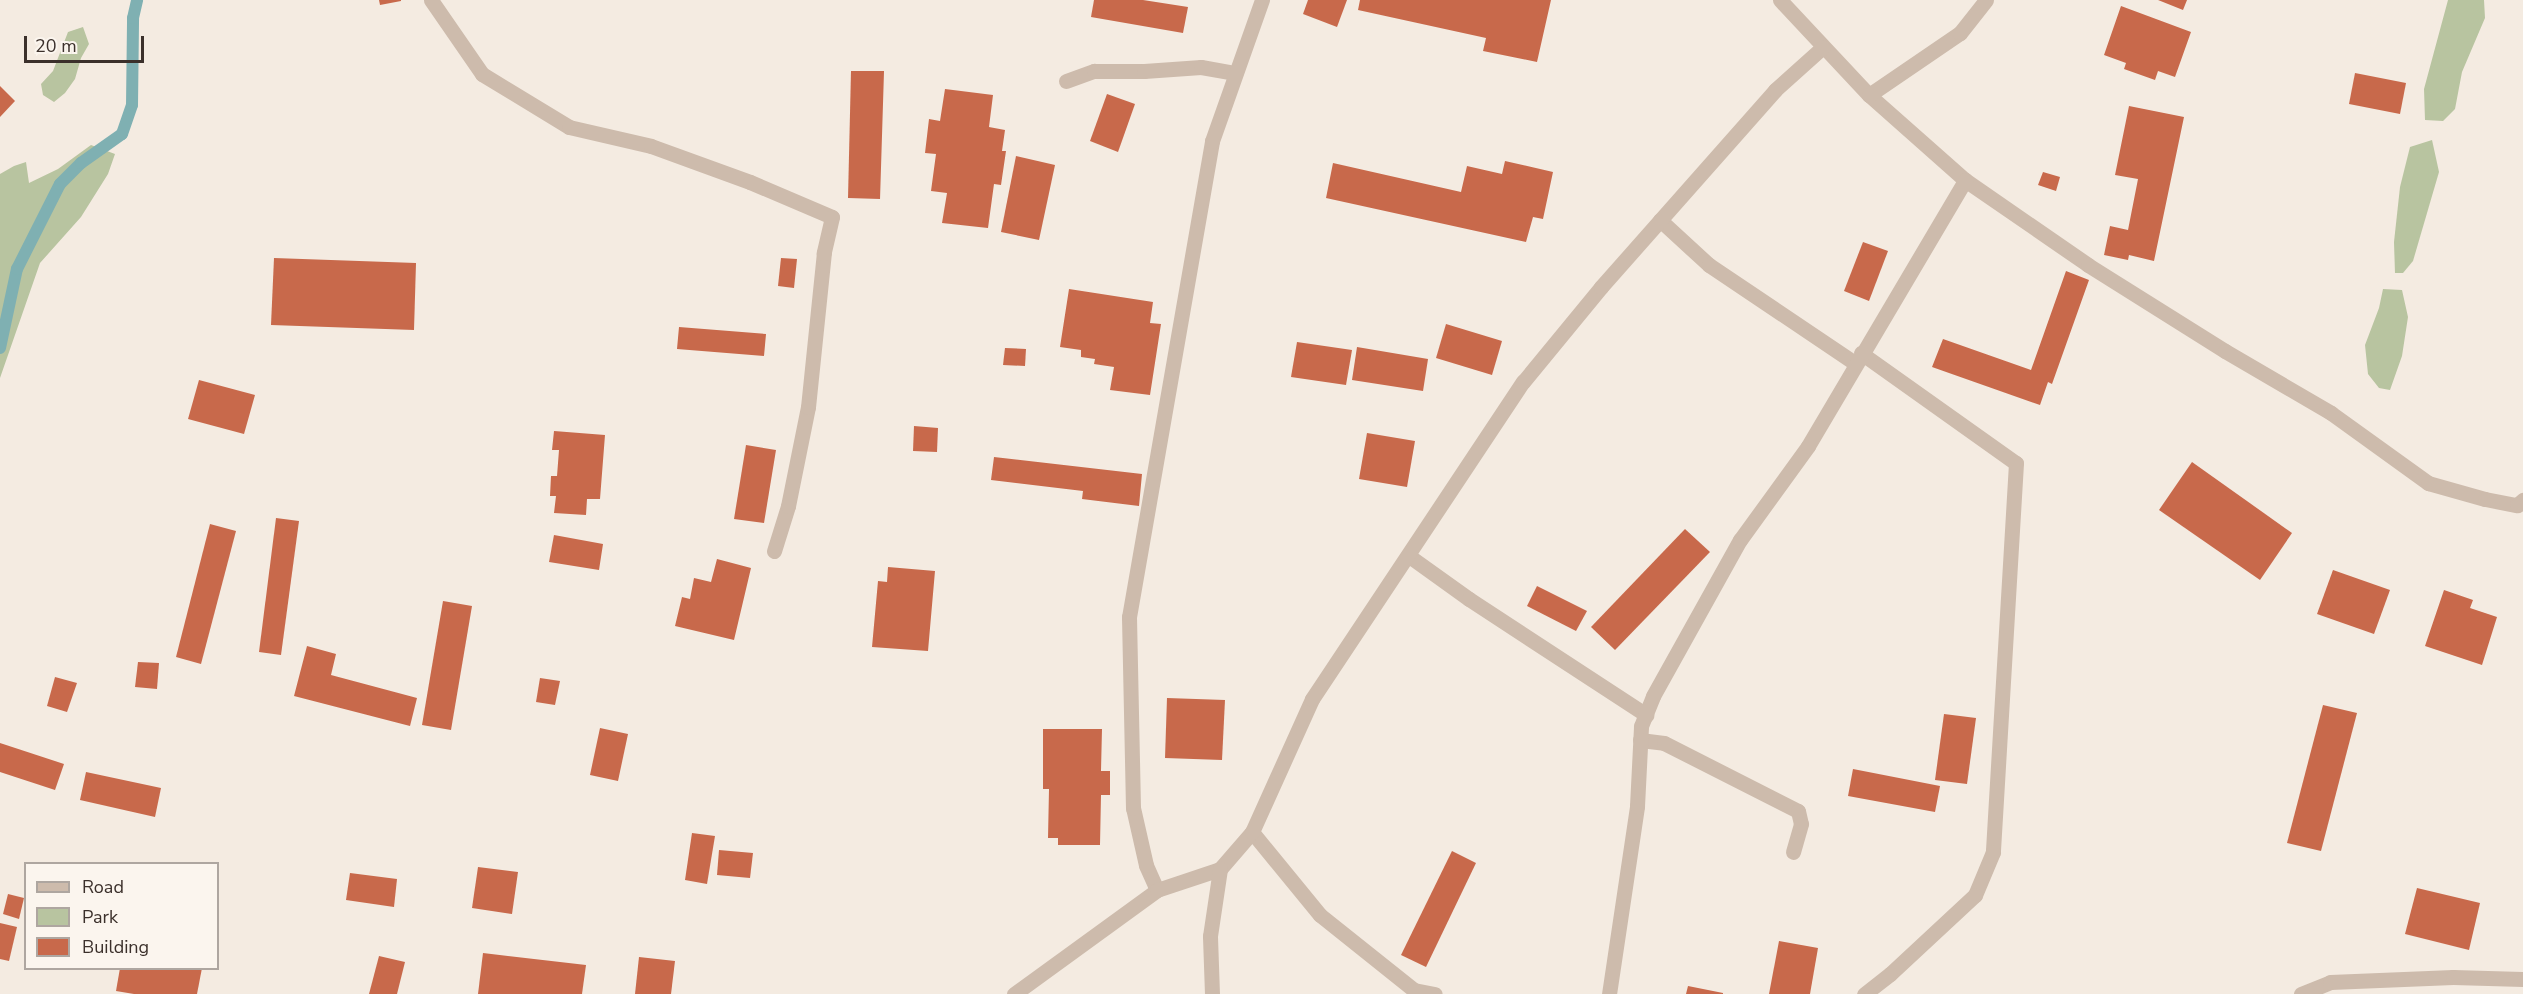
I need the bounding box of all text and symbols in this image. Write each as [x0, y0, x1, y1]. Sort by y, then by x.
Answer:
scale bar [27, 24, 147, 62]
text: 20 m [35, 34, 77, 58]
legend [24, 862, 219, 970]
text: Road [82, 875, 124, 899]
text: Park [82, 905, 118, 929]
text: Building [82, 935, 149, 959]

